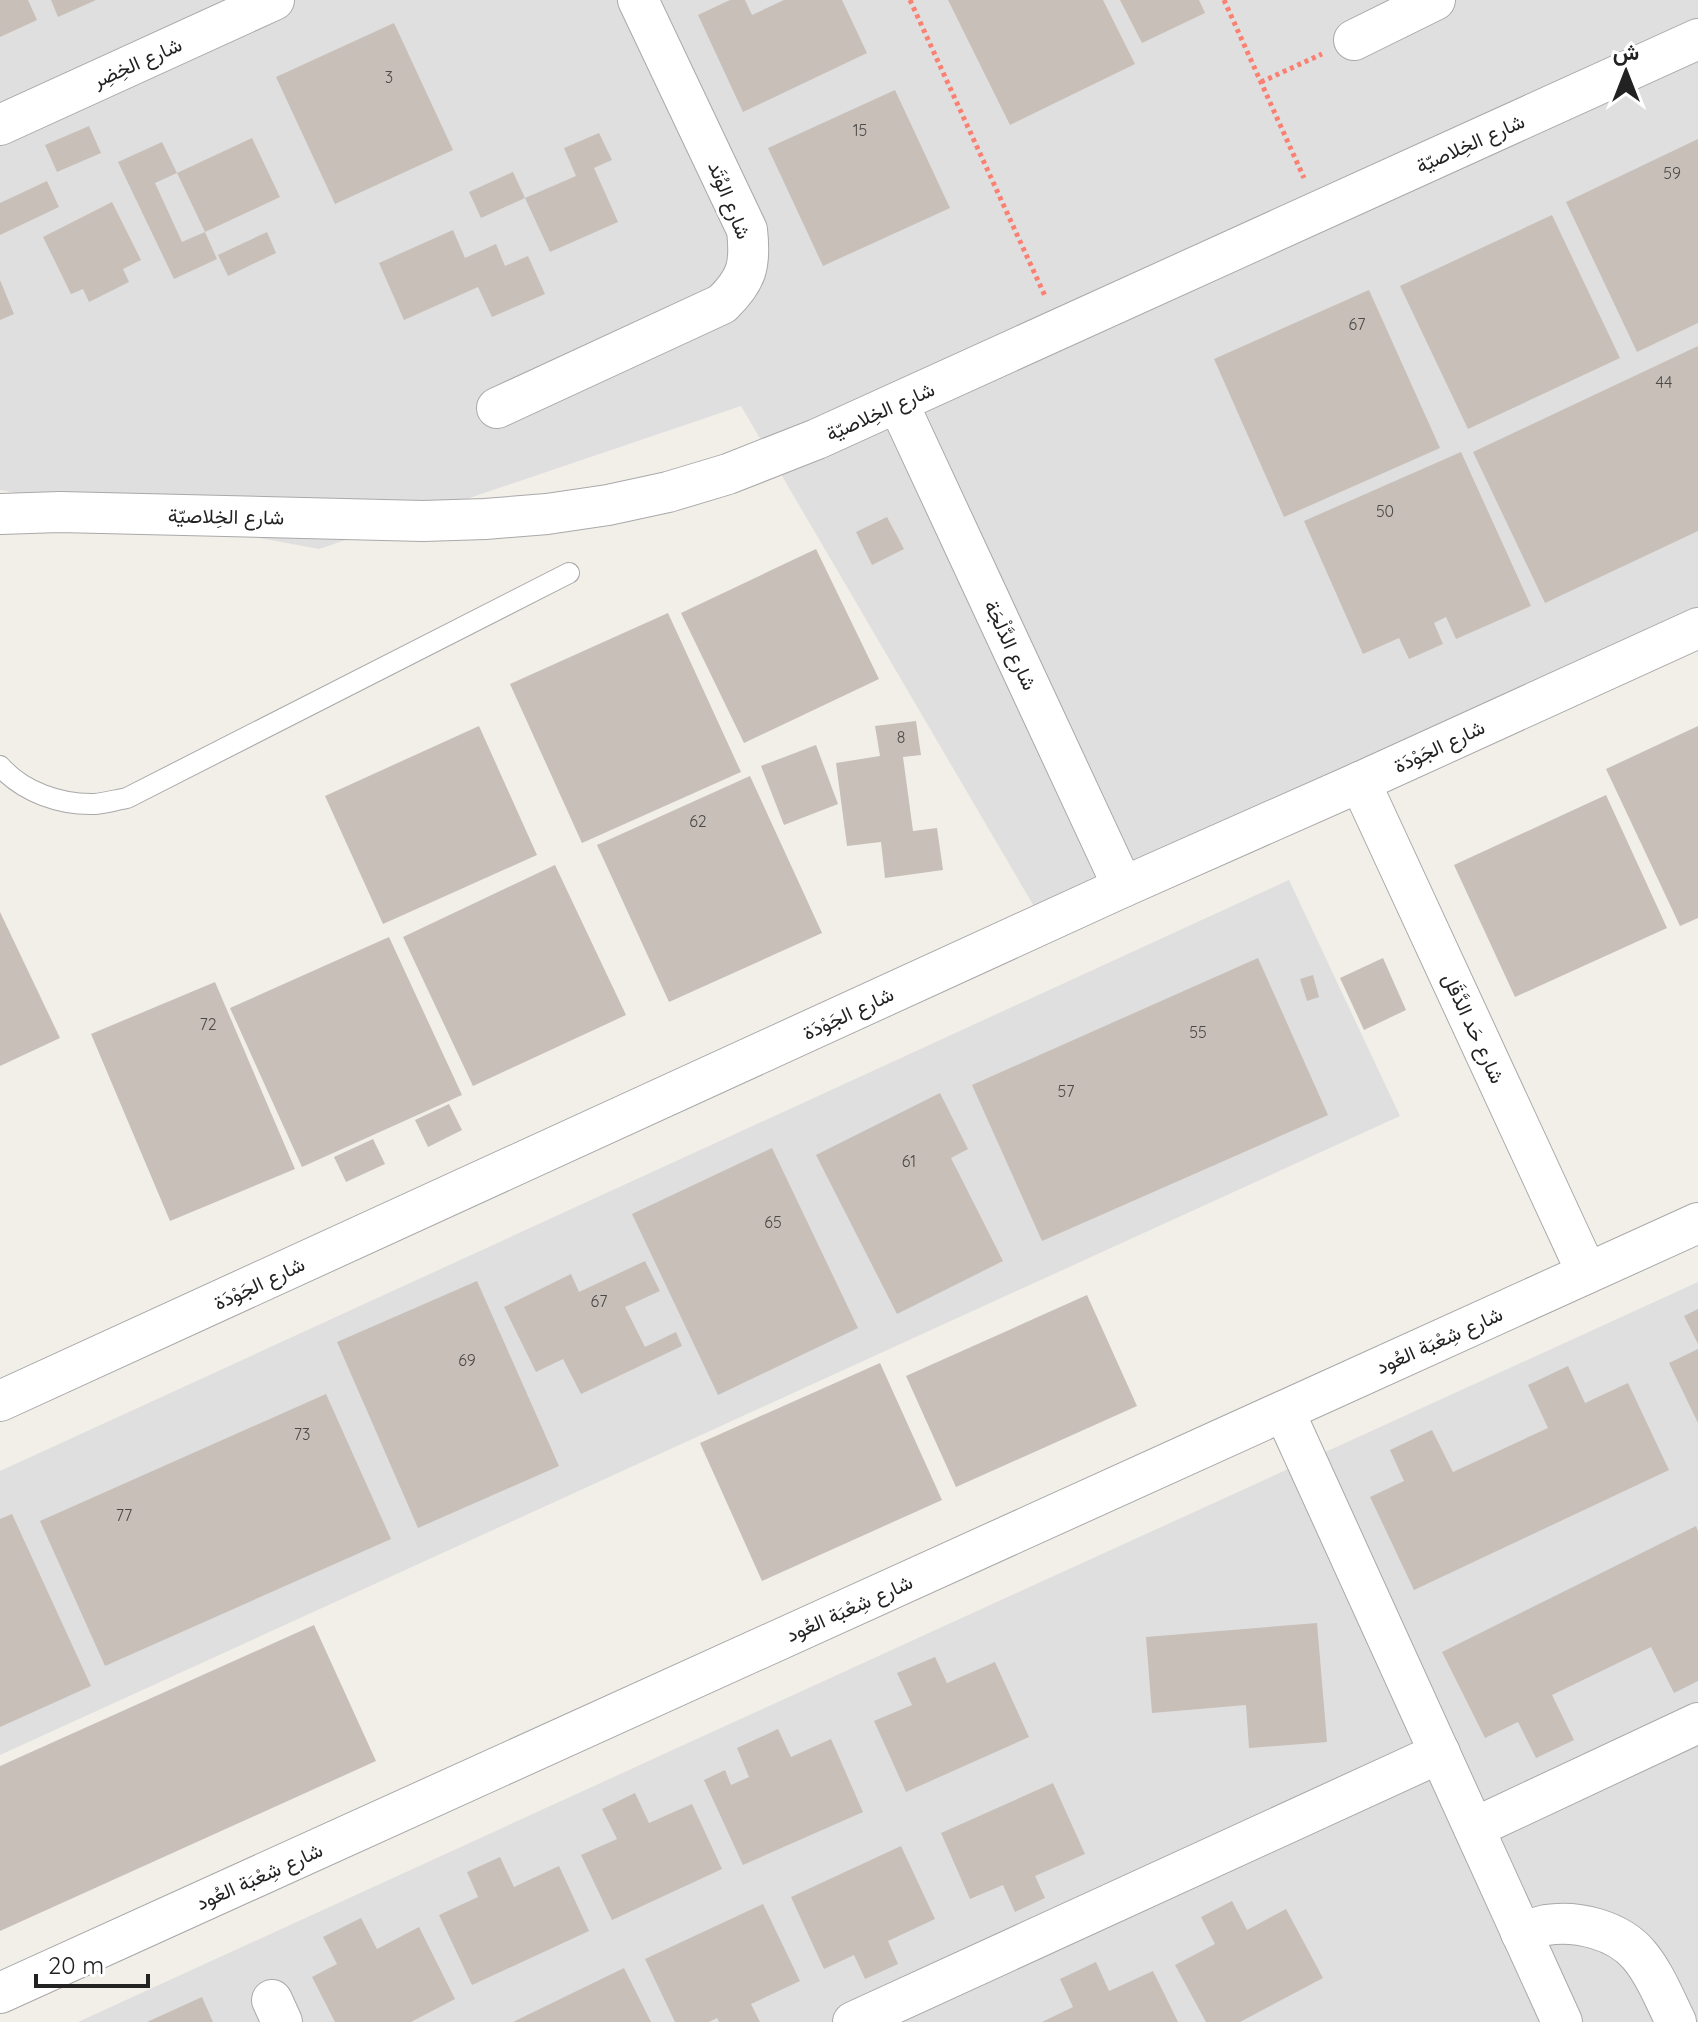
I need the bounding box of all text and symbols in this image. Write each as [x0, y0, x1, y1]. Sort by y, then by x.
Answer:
street label: شارع الخِضِر [88, 31, 186, 95]
north arrow [1586, 32, 1666, 112]
text: ش [1613, 38, 1639, 66]
house number: 3 [385, 67, 393, 87]
street label: شارع الخِلاصيّة [1412, 108, 1529, 180]
house number: 15 [853, 120, 867, 140]
street label: شارع الوُتَد [701, 157, 757, 243]
house number: 59 [1663, 163, 1681, 183]
house number: 67 [1349, 314, 1365, 334]
house number: 44 [1656, 372, 1672, 392]
street label: شارع الخِلاصيّة [822, 376, 939, 448]
house number: 50 [1376, 501, 1394, 521]
street label: شارع الخِلاصيّة [168, 502, 284, 532]
street label: شارع الدَّلْجَة [977, 596, 1043, 695]
street label: شارع الجَوْدَة [1390, 714, 1489, 780]
house number: 8 [897, 727, 905, 747]
house number: 62 [689, 811, 707, 831]
street label: شارع حَد الدَّقَل [1436, 969, 1510, 1088]
street label: شارع الجَوْدَة [799, 981, 898, 1047]
house number: 72 [199, 1014, 217, 1034]
house number: 55 [1189, 1022, 1207, 1042]
house number: 57 [1058, 1081, 1074, 1101]
house number: 61 [902, 1151, 916, 1171]
house number: 65 [764, 1212, 782, 1232]
street label: شارع الجَوْدَة [210, 1251, 309, 1317]
house number: 67 [591, 1291, 607, 1311]
street label: شارع شِعْبَة العُود [1372, 1301, 1507, 1381]
house number: 69 [458, 1350, 476, 1370]
house number: 73 [294, 1424, 310, 1444]
house number: 77 [116, 1505, 132, 1525]
street label: شارع شِعْبَة العُود [782, 1569, 917, 1649]
street label: شارع شِعْبَة العُود [192, 1837, 327, 1917]
scale bar [36, 1938, 148, 1988]
text: 20 m [48, 1950, 104, 1980]

